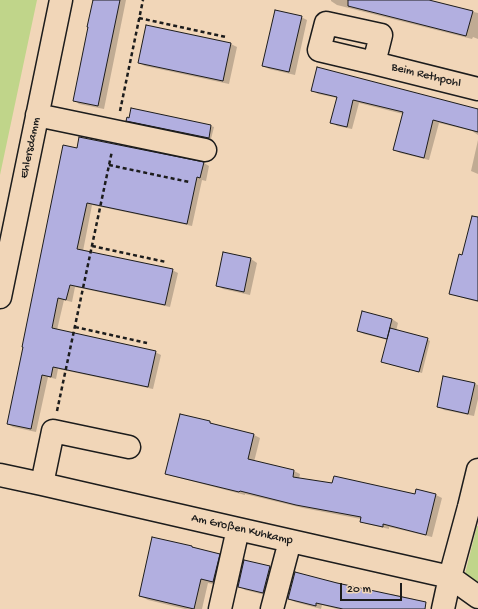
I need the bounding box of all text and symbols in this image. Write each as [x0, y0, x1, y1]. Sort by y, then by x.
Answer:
street label: Beim Rethpohl [390, 60, 462, 92]
street label: Ehlersdamm [17, 116, 45, 180]
street label: Am Großen Kuhkamp [190, 511, 294, 549]
scale bar [342, 575, 404, 601]
text: 20 m [347, 583, 371, 597]

